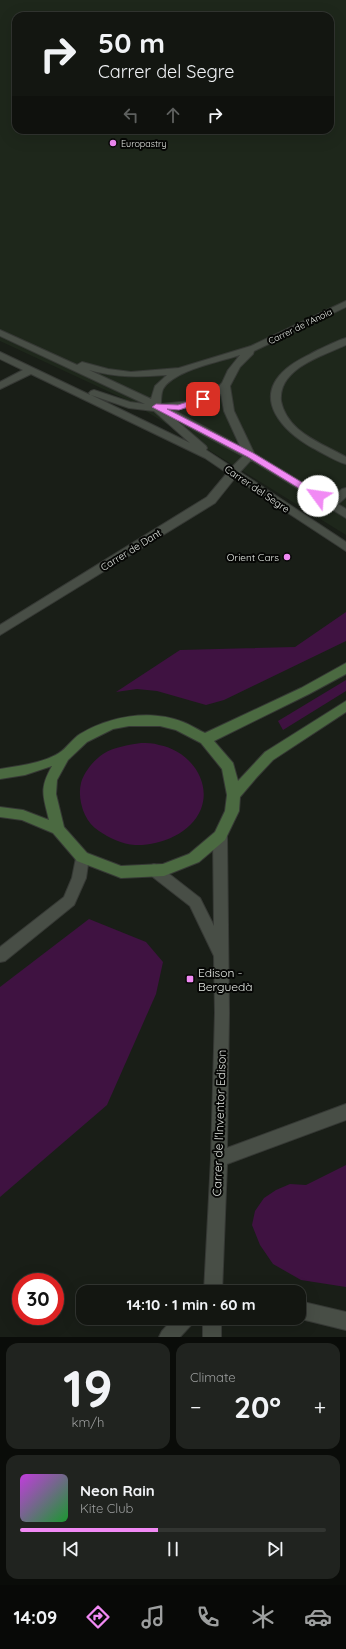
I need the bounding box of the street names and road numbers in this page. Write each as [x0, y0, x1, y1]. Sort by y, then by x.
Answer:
street label: Carrer de l'Anoia [266, 306, 334, 346]
street label: Carrer del Segre [222, 462, 292, 516]
street label: Carrer de Dant [98, 526, 164, 574]
street label: Carrer de l'Inventor Edison [209, 1049, 229, 1197]

